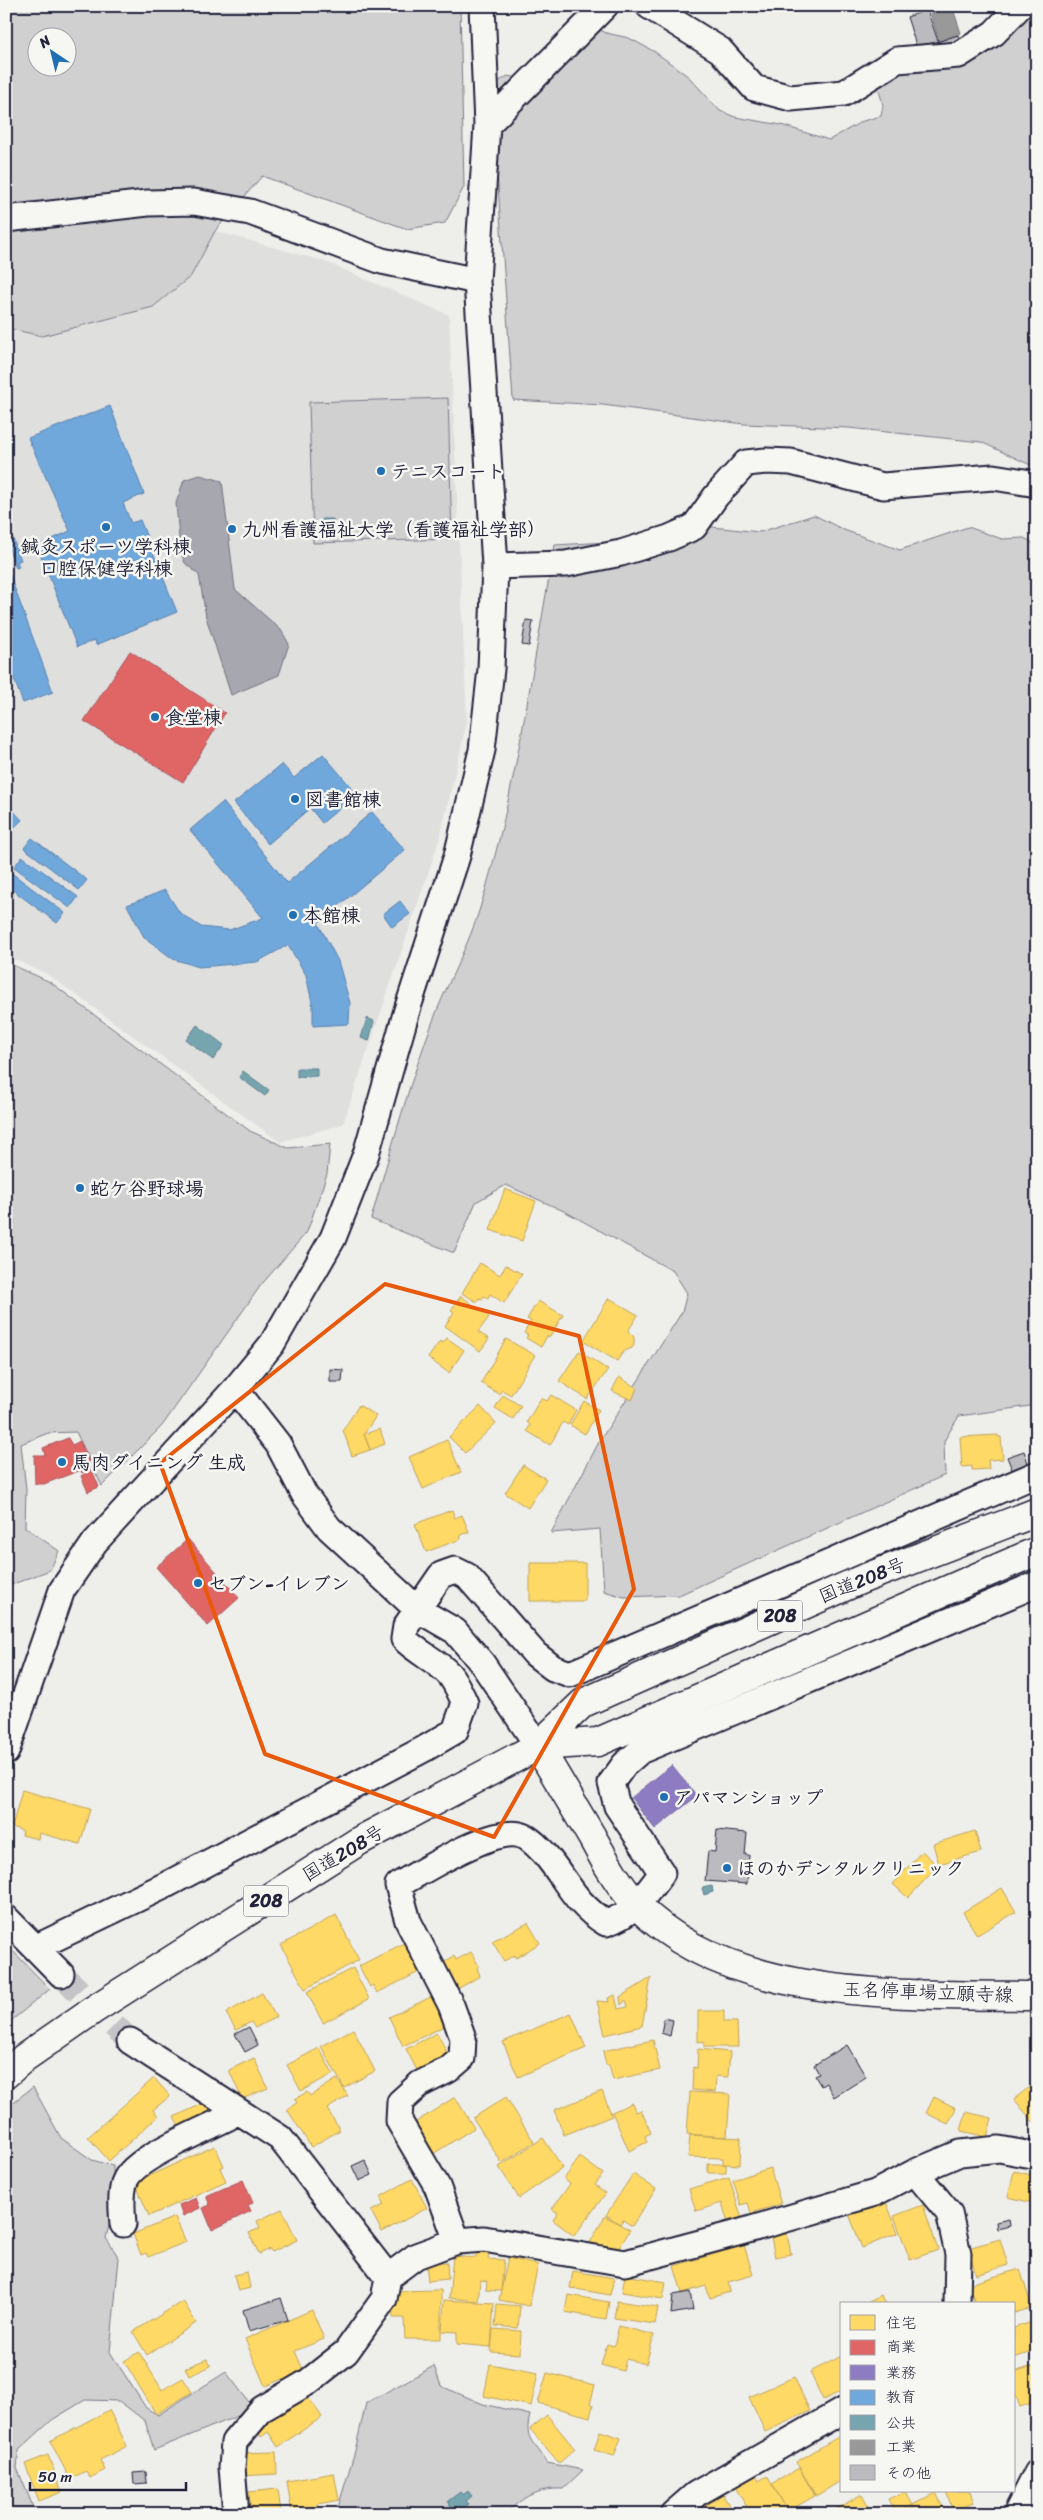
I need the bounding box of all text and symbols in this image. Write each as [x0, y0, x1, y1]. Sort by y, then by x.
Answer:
north arrow [28, 28, 78, 78]
text: N [33, 29, 56, 55]
place label: テニスコート [391, 455, 505, 488]
marker: テニスコート [375, 465, 387, 477]
place label: 九州看護福祉大学（看護福祉学部） [242, 513, 546, 546]
marker: 鍼灸スポーツ学科棟 口腔保健学科棟 [100, 521, 112, 533]
marker: 九州看護福祉大学（看護福祉学部） [226, 523, 238, 535]
place label: 鍼灸スポーツ学科棟 口腔保健学科棟 [21, 530, 191, 585]
place label: 食堂棟 [165, 701, 222, 734]
marker: 食堂棟 [149, 711, 161, 723]
place label: 図書館棟 [305, 783, 381, 816]
marker: 図書館棟 [289, 793, 301, 805]
place label: 本館棟 [303, 899, 360, 932]
marker: 本館棟 [287, 909, 299, 921]
place label: 蛇ケ谷野球場 [90, 1172, 204, 1205]
marker: 蛇ケ谷野球場 [74, 1182, 86, 1194]
place label: 馬肉ダイニング 生成 [72, 1446, 246, 1479]
marker: 馬肉ダイニング 生成 [56, 1456, 68, 1468]
street label: 国道208号 [813, 1548, 911, 1612]
place label: セブン-イレブン [208, 1567, 350, 1600]
marker: セブン-イレブン [192, 1577, 204, 1589]
road number: 208 [758, 1600, 802, 1632]
place label: アパマンショップ [674, 1781, 823, 1814]
marker: アパマンショップ [658, 1791, 670, 1803]
street label: 国道208号 [295, 1815, 391, 1891]
place label: ほのかデンタルクリニック [737, 1852, 964, 1885]
marker: ほのかデンタルクリニック [721, 1862, 733, 1874]
road number: 208 [244, 1885, 288, 1916]
street label: 玉名停車場立願寺線 [842, 1973, 1014, 2011]
legend [840, 2302, 1016, 2492]
text: 住宅 [886, 2310, 916, 2336]
text: 商業 [886, 2334, 916, 2360]
text: 業務 [886, 2360, 916, 2386]
text: 教育 [886, 2384, 916, 2410]
text: 公共 [886, 2410, 916, 2436]
text: 工業 [886, 2434, 916, 2460]
scale bar [30, 2460, 186, 2492]
text: その他 [886, 2460, 931, 2486]
text: 50 m [38, 2464, 73, 2490]

